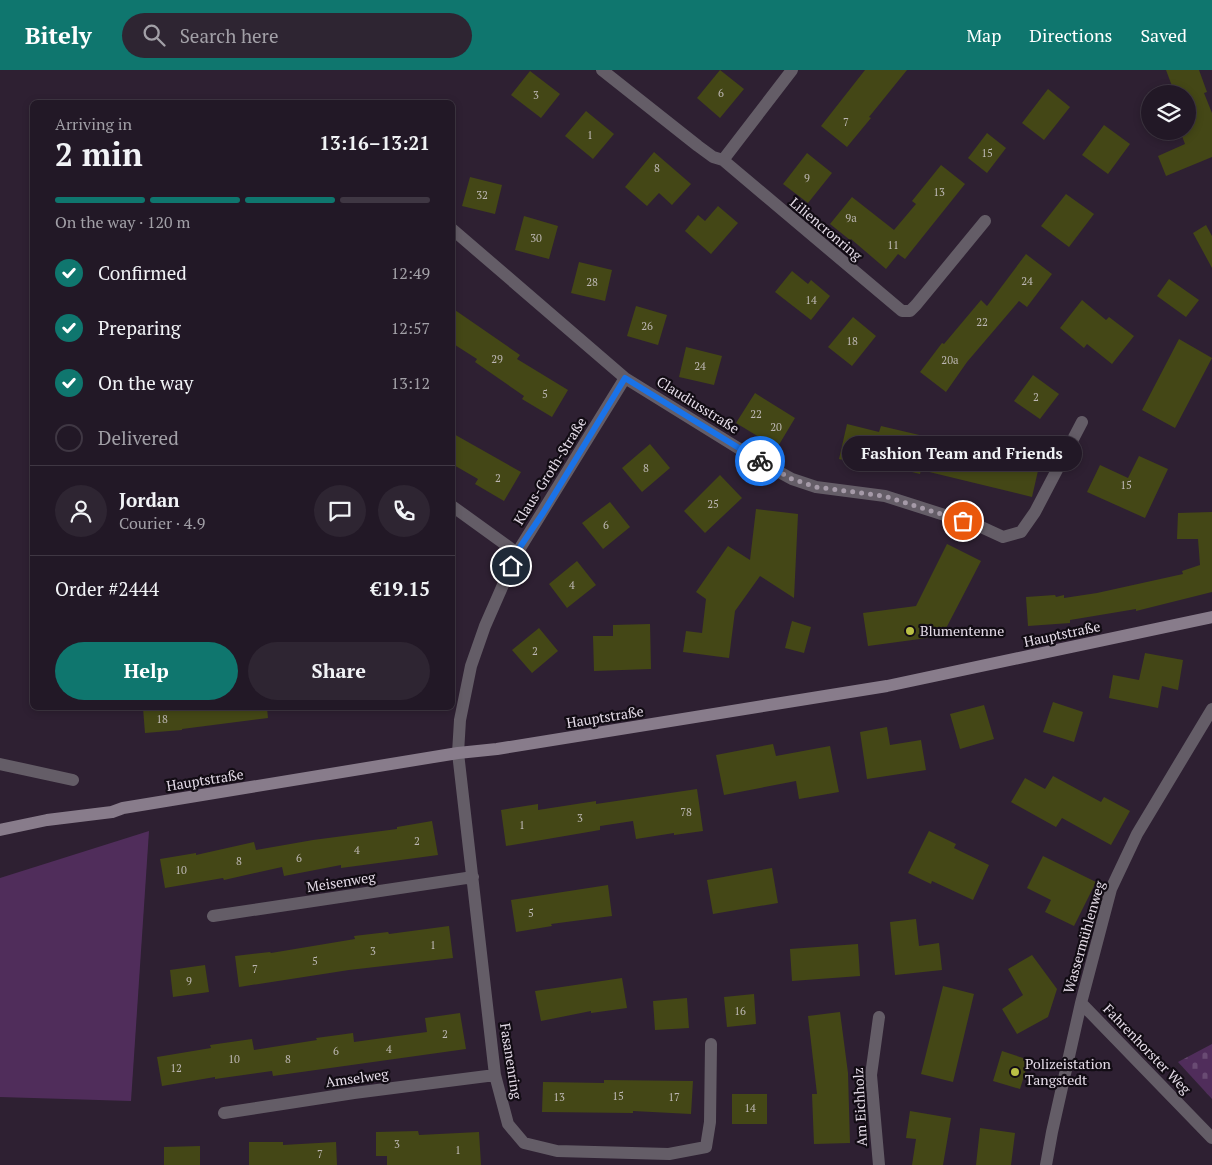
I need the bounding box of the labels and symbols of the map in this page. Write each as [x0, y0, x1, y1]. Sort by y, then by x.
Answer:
house number: 6 [718, 86, 724, 100]
house number: 3 [533, 88, 539, 102]
house number: 7 [843, 115, 849, 129]
house number: 1 [587, 128, 593, 142]
house number: 15 [981, 146, 993, 160]
house number: 8 [654, 161, 660, 175]
house number: 9 [804, 171, 810, 185]
house number: 13 [933, 185, 945, 199]
house number: 32 [476, 188, 488, 202]
street label: Liliencronring [786, 193, 867, 265]
house number: 9a [845, 211, 857, 225]
house number: 30 [530, 231, 542, 245]
house number: 11 [887, 238, 899, 252]
house number: 24 [1021, 274, 1033, 288]
house number: 28 [586, 275, 598, 289]
house number: 14 [805, 293, 817, 307]
house number: 22 [976, 315, 988, 329]
house number: 26 [641, 319, 653, 333]
house number: 18 [846, 334, 858, 348]
house number: 29 [491, 352, 503, 366]
house number: 20a [941, 353, 959, 367]
house number: 24 [694, 359, 706, 373]
street label: Claudiusstraße [653, 372, 743, 438]
house number: 5 [542, 387, 548, 401]
house number: 2 [1033, 390, 1039, 404]
house number: 22 [750, 407, 762, 421]
street label: Klaus-Groth-Straße [509, 413, 590, 528]
house number: 20 [770, 420, 782, 434]
courier [735, 436, 785, 486]
callout: Fashion Team and Friends [843, 436, 1083, 471]
house number: 8 [643, 461, 649, 475]
house number: 2 [495, 471, 501, 485]
house number: 15 [1120, 478, 1132, 492]
house number: 25 [707, 497, 719, 511]
pin [942, 500, 984, 542]
house number: 6 [603, 518, 609, 532]
pin [490, 545, 532, 587]
house number: 4 [569, 578, 575, 592]
street label: Hauptstraße [1022, 616, 1102, 651]
place label: Blumentenne [920, 621, 1004, 640]
marker: Blumentenne [904, 625, 916, 637]
house number: 2 [532, 644, 538, 658]
street label: Hauptstraße [565, 701, 645, 732]
house number: 18 [156, 712, 168, 726]
street label: Hauptstraße [165, 764, 245, 795]
house number: 78 [680, 805, 692, 819]
house number: 3 [577, 811, 583, 825]
house number: 1 [519, 818, 525, 832]
house number: 2 [414, 834, 420, 848]
house number: 4 [354, 843, 360, 857]
house number: 6 [296, 851, 302, 865]
house number: 8 [236, 854, 242, 868]
house number: 10 [175, 863, 187, 877]
street label: Meisenweg [305, 867, 377, 896]
street label: Wassermühlenweg [1058, 878, 1109, 995]
house number: 5 [528, 906, 534, 920]
house number: 1 [430, 938, 436, 952]
house number: 3 [370, 944, 376, 958]
house number: 5 [312, 954, 318, 968]
house number: 7 [252, 962, 258, 976]
house number: 9 [186, 974, 192, 988]
street label: Fahrenhorster Weg [1099, 999, 1196, 1098]
house number: 16 [734, 1004, 746, 1018]
street label: Fasanenring [496, 1022, 527, 1101]
house number: 2 [442, 1027, 448, 1041]
house number: 4 [386, 1042, 392, 1056]
house number: 6 [333, 1044, 339, 1058]
house number: 10 [228, 1052, 240, 1066]
house number: 8 [285, 1052, 291, 1066]
place label: Polizeistation Tangstedt [1025, 1054, 1111, 1089]
house number: 12 [170, 1061, 182, 1075]
street label: Amselweg [324, 1064, 390, 1091]
marker: Polizeistation Tangstedt [1009, 1066, 1021, 1078]
street label: Am Eichholz [848, 1067, 871, 1147]
house number: 15 [612, 1089, 624, 1103]
house number: 13 [553, 1090, 565, 1104]
house number: 17 [668, 1090, 680, 1104]
house number: 14 [744, 1101, 756, 1115]
house number: 3 [394, 1137, 400, 1151]
house number: 1 [455, 1143, 461, 1157]
house number: 7 [317, 1147, 323, 1161]

